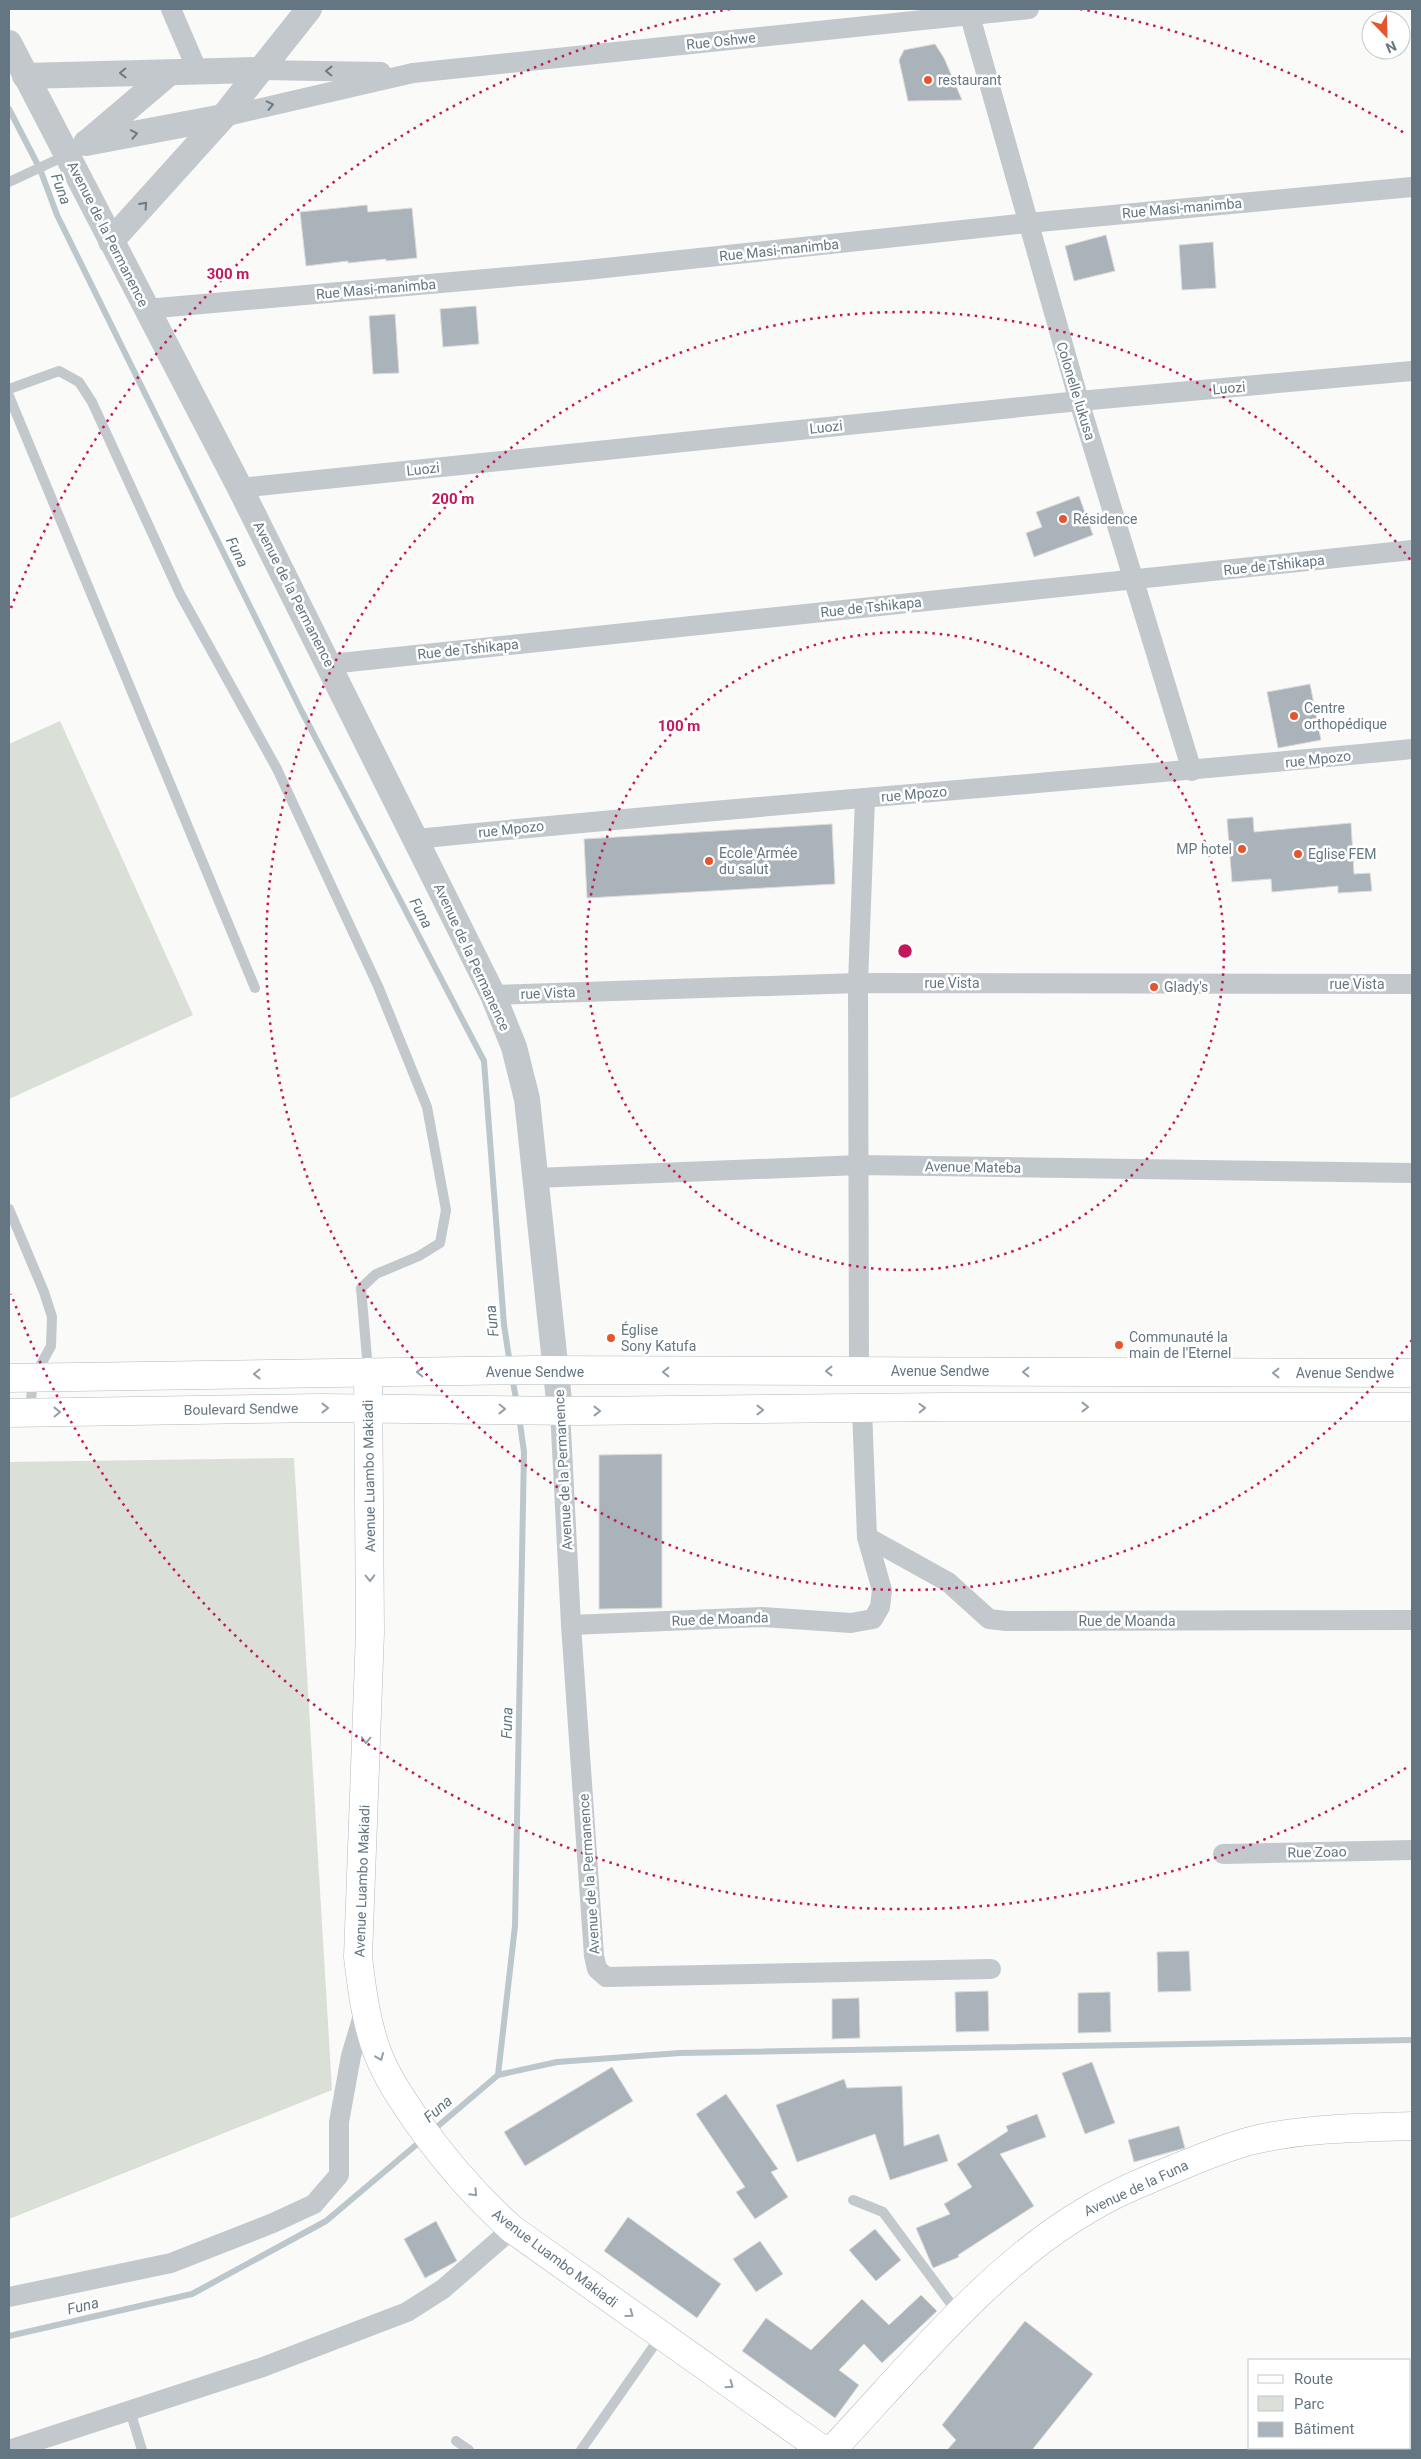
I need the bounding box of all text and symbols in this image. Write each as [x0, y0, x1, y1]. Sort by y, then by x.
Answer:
north arrow [1361, 10, 1411, 60]
street label: Rue Oshwe [685, 29, 757, 53]
text: N [1383, 38, 1399, 56]
one-way arrow [325, 66, 333, 76]
one-way arrow [118, 68, 126, 79]
place label: restaurant [938, 72, 1002, 88]
marker: restaurant [922, 74, 934, 86]
one-way arrow [266, 100, 275, 111]
one-way arrow [130, 129, 139, 139]
street label: Avenue de la Permanence [64, 159, 152, 309]
water label: Funa [47, 171, 75, 207]
street label: Rue Masi-manimba [1121, 195, 1243, 221]
one-way arrow [138, 202, 147, 211]
street label: Rue Masi-manimba [718, 236, 840, 264]
text: 300 m [207, 265, 249, 283]
street label: Rue Masi-manimba [315, 276, 437, 302]
street label: Colonelle lukusa [1053, 340, 1099, 442]
street label: Luozi [1212, 379, 1246, 397]
street label: Luozi [809, 417, 843, 437]
street label: Luozi [406, 459, 440, 479]
text: 200 m [432, 490, 474, 508]
place label: Résidence [1073, 511, 1137, 527]
marker: Résidence [1057, 513, 1069, 525]
street label: Avenue de la Permanence [250, 519, 338, 669]
water label: Funa [222, 534, 252, 570]
street label: Rue de Tshikapa [1223, 552, 1325, 578]
street label: Rue de Tshikapa [820, 594, 922, 620]
street label: Rue de Tshikapa [417, 636, 519, 662]
place label: Centre orthopédique [1304, 700, 1387, 732]
marker: Centre orthopédique [1288, 710, 1300, 722]
text: 100 m [658, 717, 700, 735]
street label: rue Mpozo [1284, 748, 1352, 770]
street label: rue Mpozo [880, 783, 948, 805]
street label: rue Mpozo [477, 818, 545, 840]
place label: MP hotel [1176, 841, 1232, 857]
marker: MP hotel [1236, 843, 1248, 855]
place label: Ecole Armée du salut [719, 845, 797, 877]
place label: Eglise FEM [1308, 846, 1377, 862]
marker: Eglise FEM [1292, 848, 1304, 860]
marker: Ecole Armée du salut [703, 855, 715, 867]
street label: Avenue de la Permanence [431, 881, 513, 1033]
water label: Funa [406, 895, 436, 931]
centre of rings [896, 942, 914, 960]
street label: rue Vista [924, 975, 980, 991]
street label: rue Vista [1329, 976, 1385, 992]
place label: Glady's [1164, 979, 1208, 995]
marker: Glady's [1148, 981, 1160, 993]
street label: rue Vista [520, 984, 576, 1002]
street label: Avenue Mateba [925, 1158, 1021, 1176]
water label: Funa [481, 1304, 503, 1338]
place label: Église Sony Katufa [621, 1321, 696, 1354]
place label: Communauté la main de l'Eternel [1129, 1329, 1231, 1361]
marker: Église Sony Katufa [605, 1332, 617, 1344]
marker: Communauté la main de l'Eternel [1113, 1339, 1125, 1351]
street label: Avenue Sendwe [891, 1363, 989, 1379]
street label: Avenue Sendwe [486, 1364, 584, 1380]
street label: Avenue Sendwe [1296, 1365, 1394, 1381]
one-way arrow [824, 1366, 832, 1376]
one-way arrow [415, 1367, 423, 1377]
one-way arrow [662, 1367, 670, 1377]
one-way arrow [1022, 1367, 1030, 1377]
one-way arrow [1272, 1368, 1280, 1378]
one-way arrow [253, 1369, 261, 1379]
street label: Avenue de la Permanence [551, 1389, 575, 1551]
street label: Boulevard Sendwe [183, 1400, 299, 1418]
street label: Avenue Luambo Makiadi [360, 1400, 378, 1552]
one-way arrow [1081, 1402, 1089, 1412]
one-way arrow [322, 1403, 329, 1413]
one-way arrow [918, 1403, 926, 1413]
one-way arrow [498, 1404, 506, 1414]
one-way arrow [756, 1405, 764, 1415]
one-way arrow [594, 1406, 601, 1416]
one-way arrow [54, 1407, 62, 1417]
one-way arrow [364, 1574, 375, 1582]
street label: Rue de Moanda [671, 1609, 769, 1629]
street label: Rue de Moanda [1078, 1613, 1176, 1629]
water label: Funa [498, 1707, 516, 1739]
one-way arrow [361, 1736, 372, 1744]
street label: Avenue de la Permanence [575, 1793, 603, 1955]
street label: Avenue Luambo Makiadi [351, 1804, 373, 1958]
street label: Rue Zoao [1287, 1843, 1347, 1861]
one-way arrow [373, 2052, 384, 2061]
water label: Funa [420, 2092, 456, 2126]
street label: Avenue de la Funa [1081, 2157, 1191, 2219]
one-way arrow [468, 2188, 477, 2197]
street label: Avenue Luambo Makiadi [489, 2206, 621, 2310]
water label: Funa [65, 2294, 101, 2318]
one-way arrow [624, 2308, 634, 2317]
legend [1248, 2359, 1411, 2449]
text: Route [1294, 2370, 1333, 2388]
one-way arrow [725, 2379, 734, 2388]
text: Parc [1294, 2395, 1324, 2413]
text: Bâtiment [1294, 2420, 1354, 2438]

